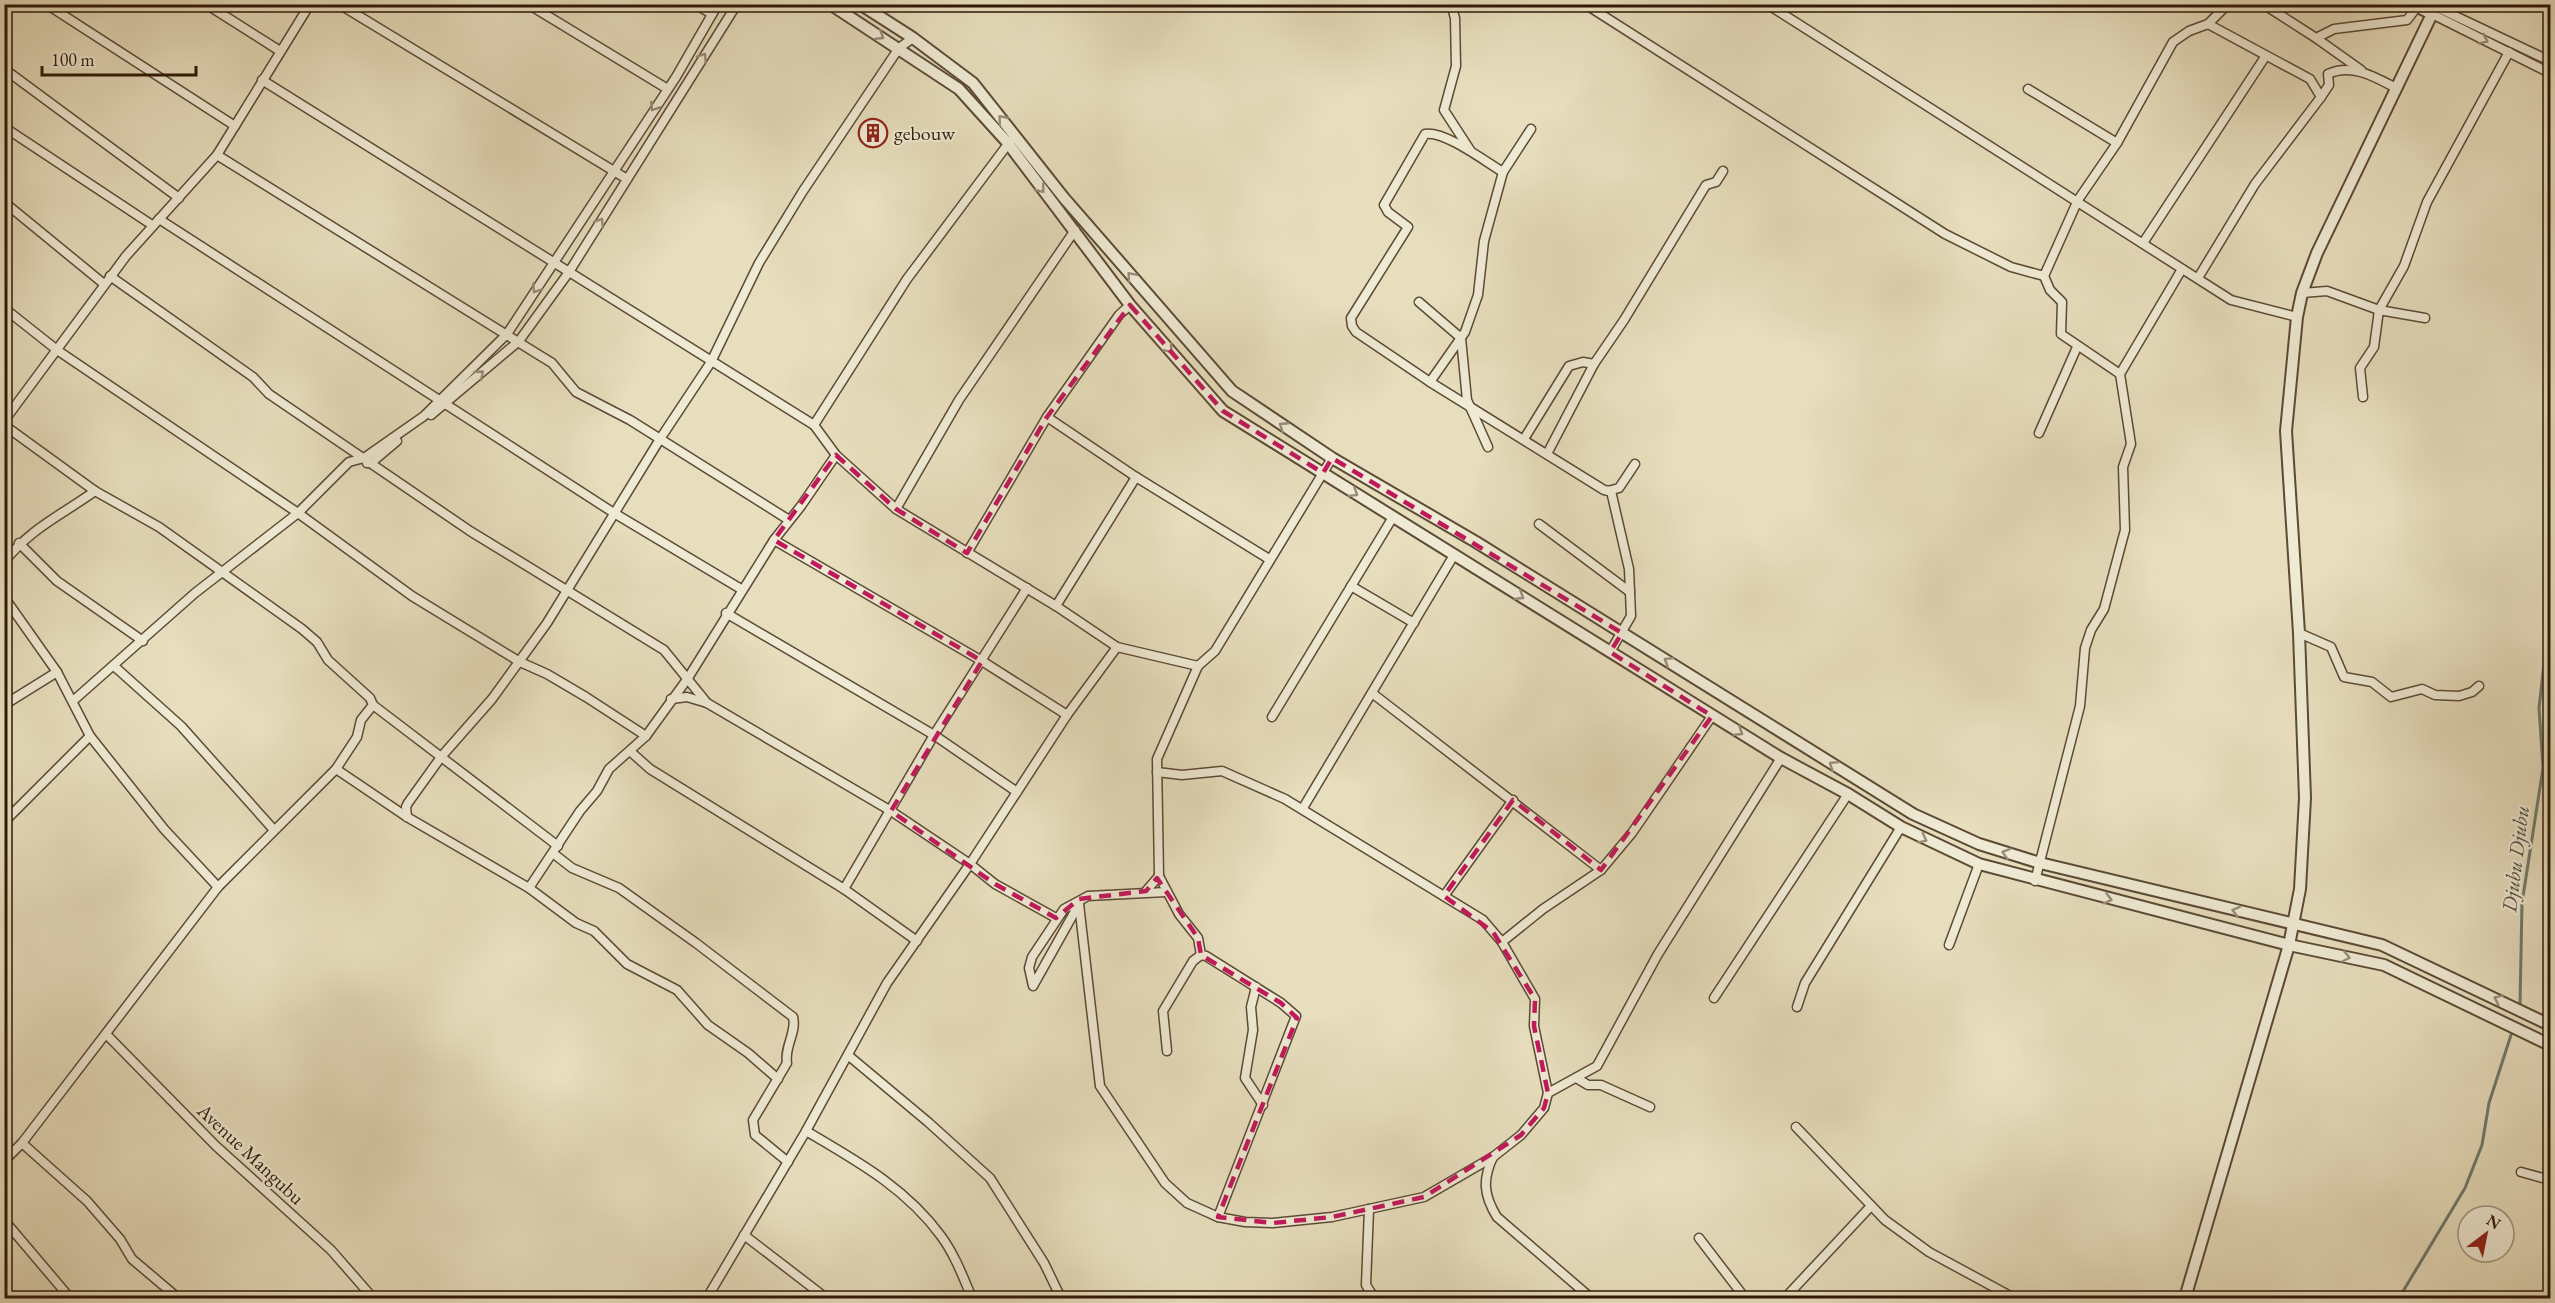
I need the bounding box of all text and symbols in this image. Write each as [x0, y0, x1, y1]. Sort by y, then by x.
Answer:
one-way arrow [874, 28, 884, 40]
one-way arrow [2478, 33, 2489, 44]
scale bar [42, 39, 196, 77]
text: 100 m [51, 48, 95, 71]
one-way arrow [696, 52, 707, 63]
one-way arrow [650, 101, 661, 112]
one-way arrow [998, 115, 1009, 126]
building icon: gebouw [857, 117, 889, 149]
place label: gebouw [894, 120, 955, 146]
one-way arrow [1034, 182, 1045, 193]
one-way arrow [593, 218, 605, 228]
one-way arrow [1127, 272, 1138, 283]
one-way arrow [532, 283, 544, 293]
one-way arrow [1162, 342, 1173, 353]
one-way arrow [473, 370, 484, 381]
one-way arrow [1279, 423, 1290, 434]
one-way arrow [1348, 485, 1358, 497]
one-way arrow [1514, 589, 1524, 601]
one-way arrow [1664, 657, 1674, 669]
one-way arrow [1733, 725, 1743, 737]
one-way arrow [1829, 761, 1840, 772]
water label: Djubu Djubu [2495, 804, 2535, 915]
one-way arrow [1917, 832, 1927, 843]
one-way arrow [2001, 848, 2012, 860]
one-way arrow [2102, 892, 2112, 905]
one-way arrow [2231, 906, 2241, 919]
one-way arrow [2341, 950, 2351, 963]
one-way arrow [2493, 995, 2504, 1007]
street label: Avenue Mangubu [191, 1097, 311, 1211]
north arrow [2456, 1204, 2516, 1264]
text: N [2483, 1209, 2505, 1234]

